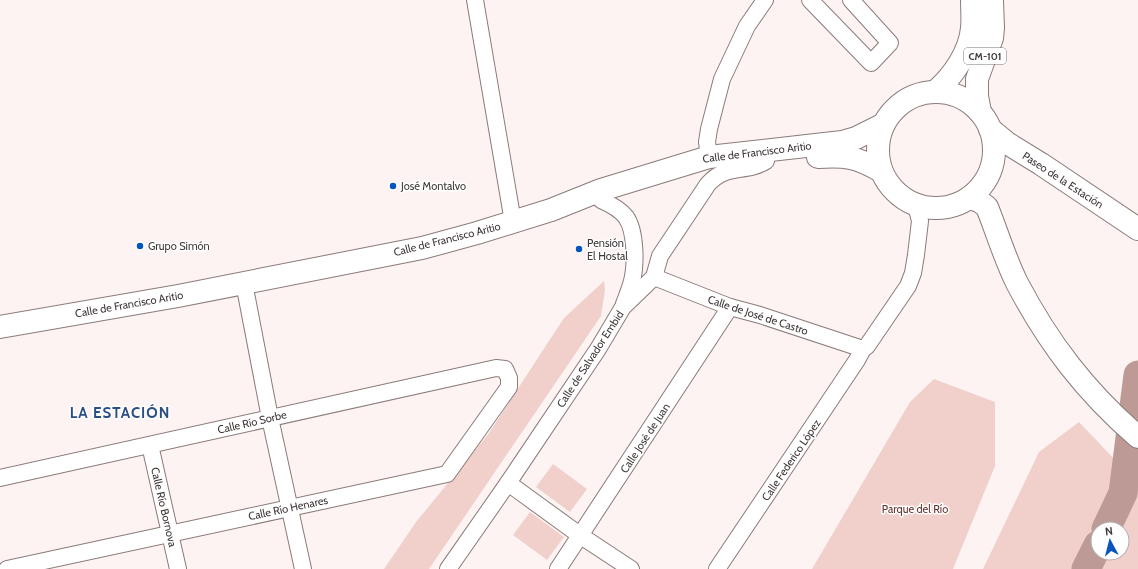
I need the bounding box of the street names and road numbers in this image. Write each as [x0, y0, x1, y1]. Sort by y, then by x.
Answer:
road number: CM-101 [964, 48, 1006, 64]
street label: Calle de Francisco Aritio [702, 138, 812, 166]
street label: Paseo de la Estación [1020, 149, 1106, 211]
street label: Calle de Francisco Aritio [392, 219, 502, 259]
street label: Calle de Francisco Aritio [74, 288, 184, 320]
street label: Calle de José de Castro [706, 292, 810, 338]
street label: Calle de Salvador Embid [553, 308, 627, 410]
street label: Calle José de Juan [617, 400, 673, 476]
street label: Calle Río Sorbe [216, 407, 288, 437]
street label: Calle Federico López [758, 416, 824, 504]
street label: Calle Río Bornova [148, 466, 180, 549]
street label: Calle Río Henares [247, 493, 329, 523]

